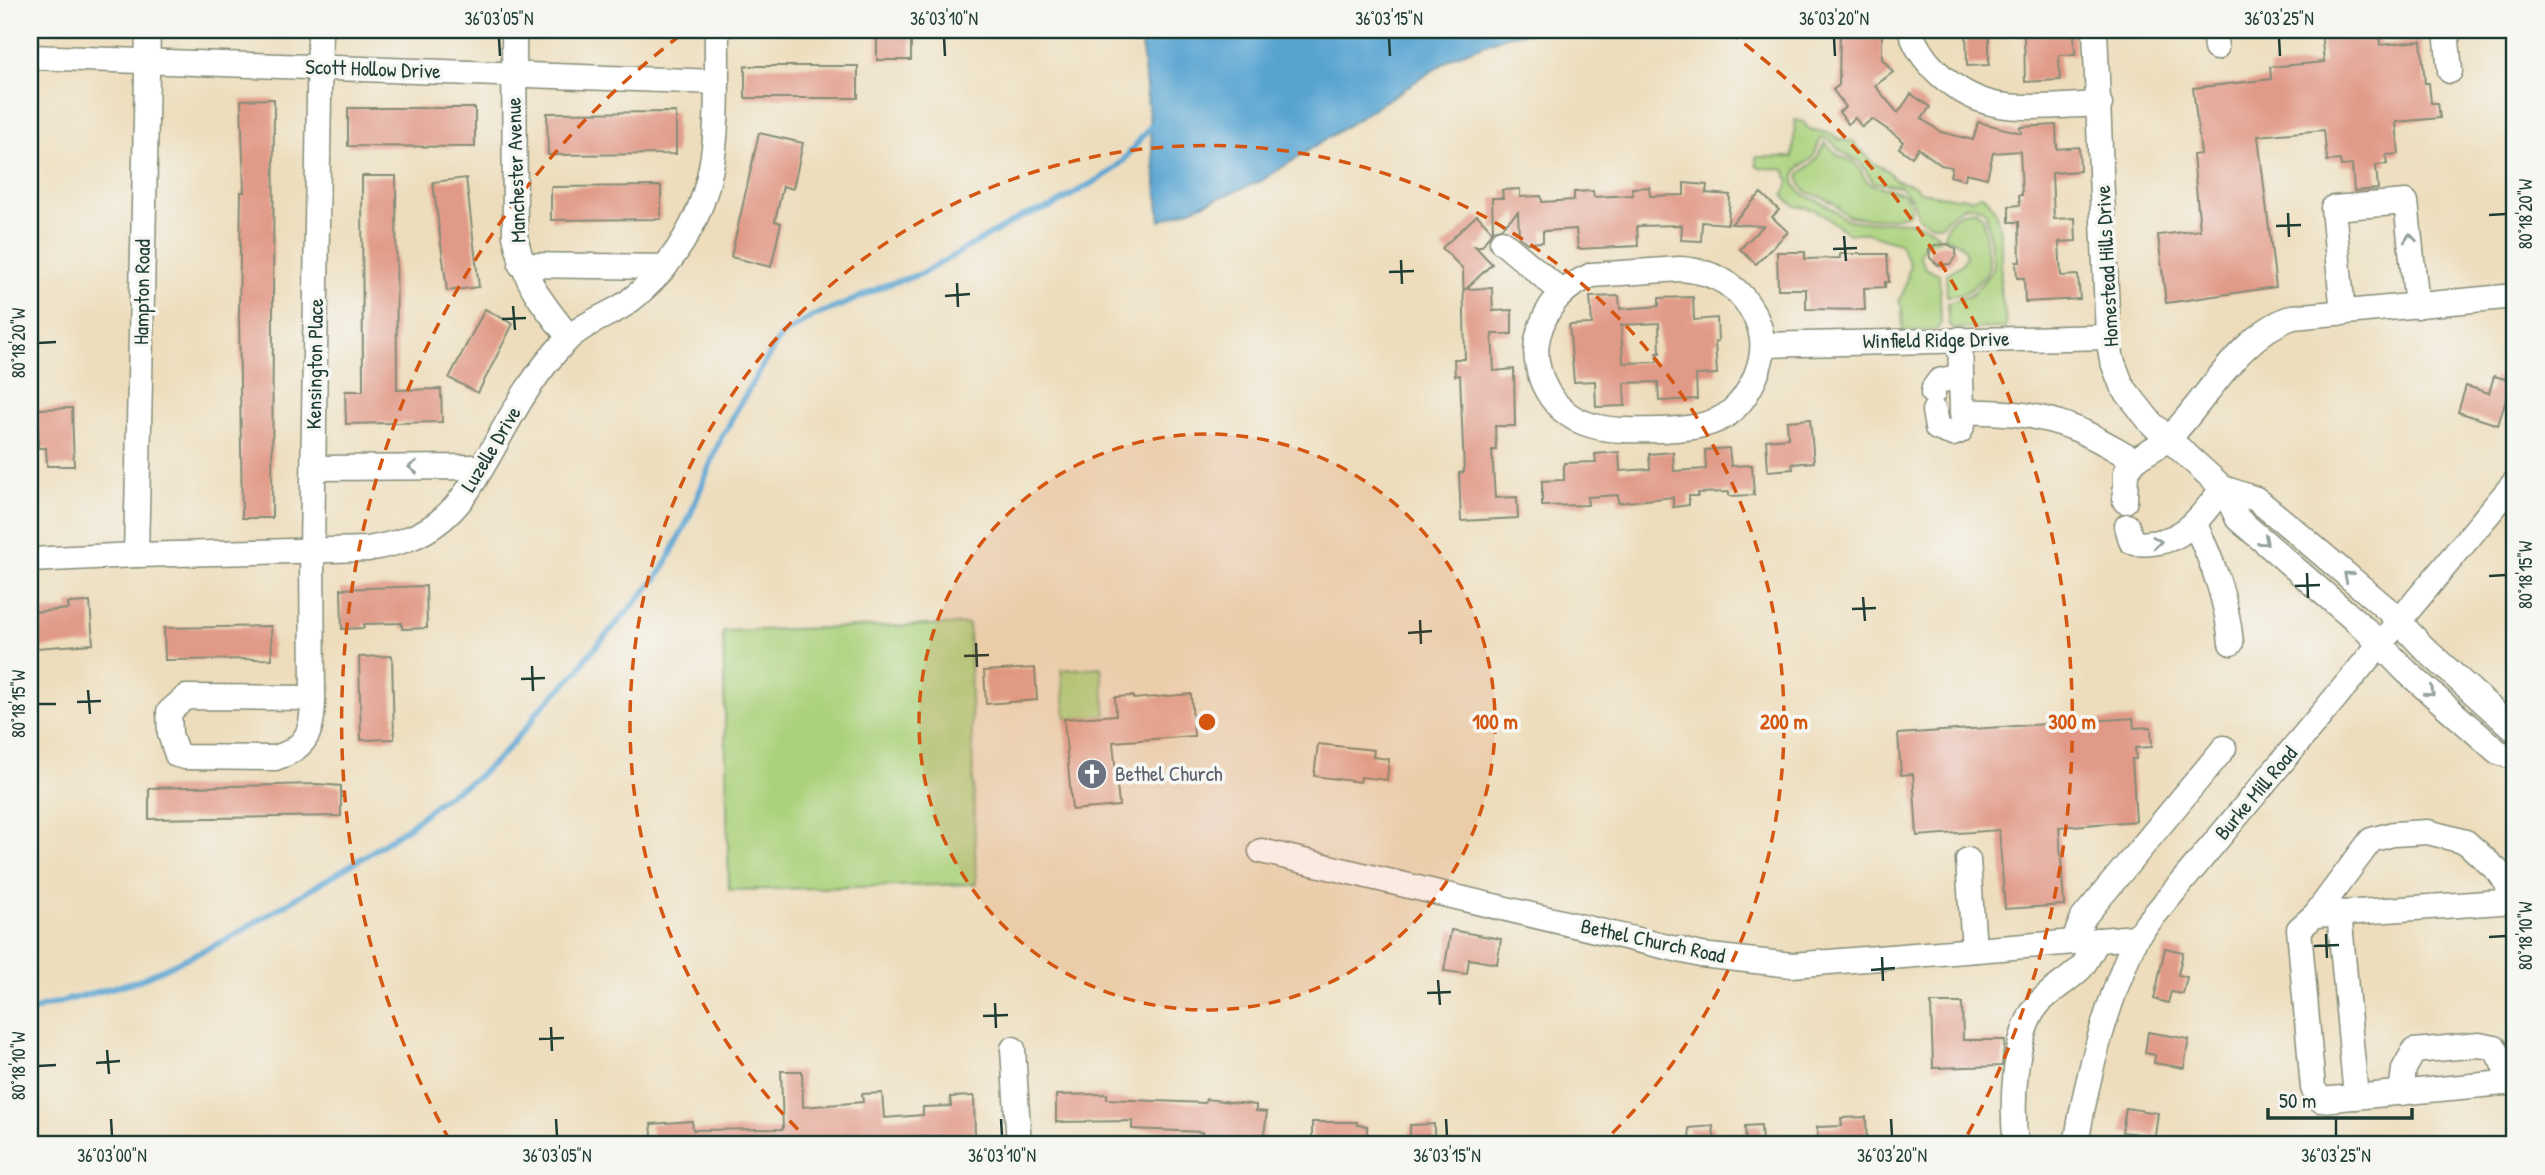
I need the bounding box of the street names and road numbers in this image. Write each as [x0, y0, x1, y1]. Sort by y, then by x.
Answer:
street label: Scott Hollow Drive [305, 52, 441, 85]
street label: Manchester Avenue [498, 97, 533, 243]
street label: Homestead Hills Drive [2088, 184, 2125, 348]
street label: Hampton Road [126, 239, 157, 345]
street label: Kensington Place [299, 298, 330, 430]
street label: Winfield Ridge Drive [1862, 324, 2010, 355]
street label: Luzelle Drive [454, 400, 528, 497]
street label: Burke Mill Road [2208, 739, 2304, 846]
street label: Bethel Church Road [1578, 911, 1728, 970]

